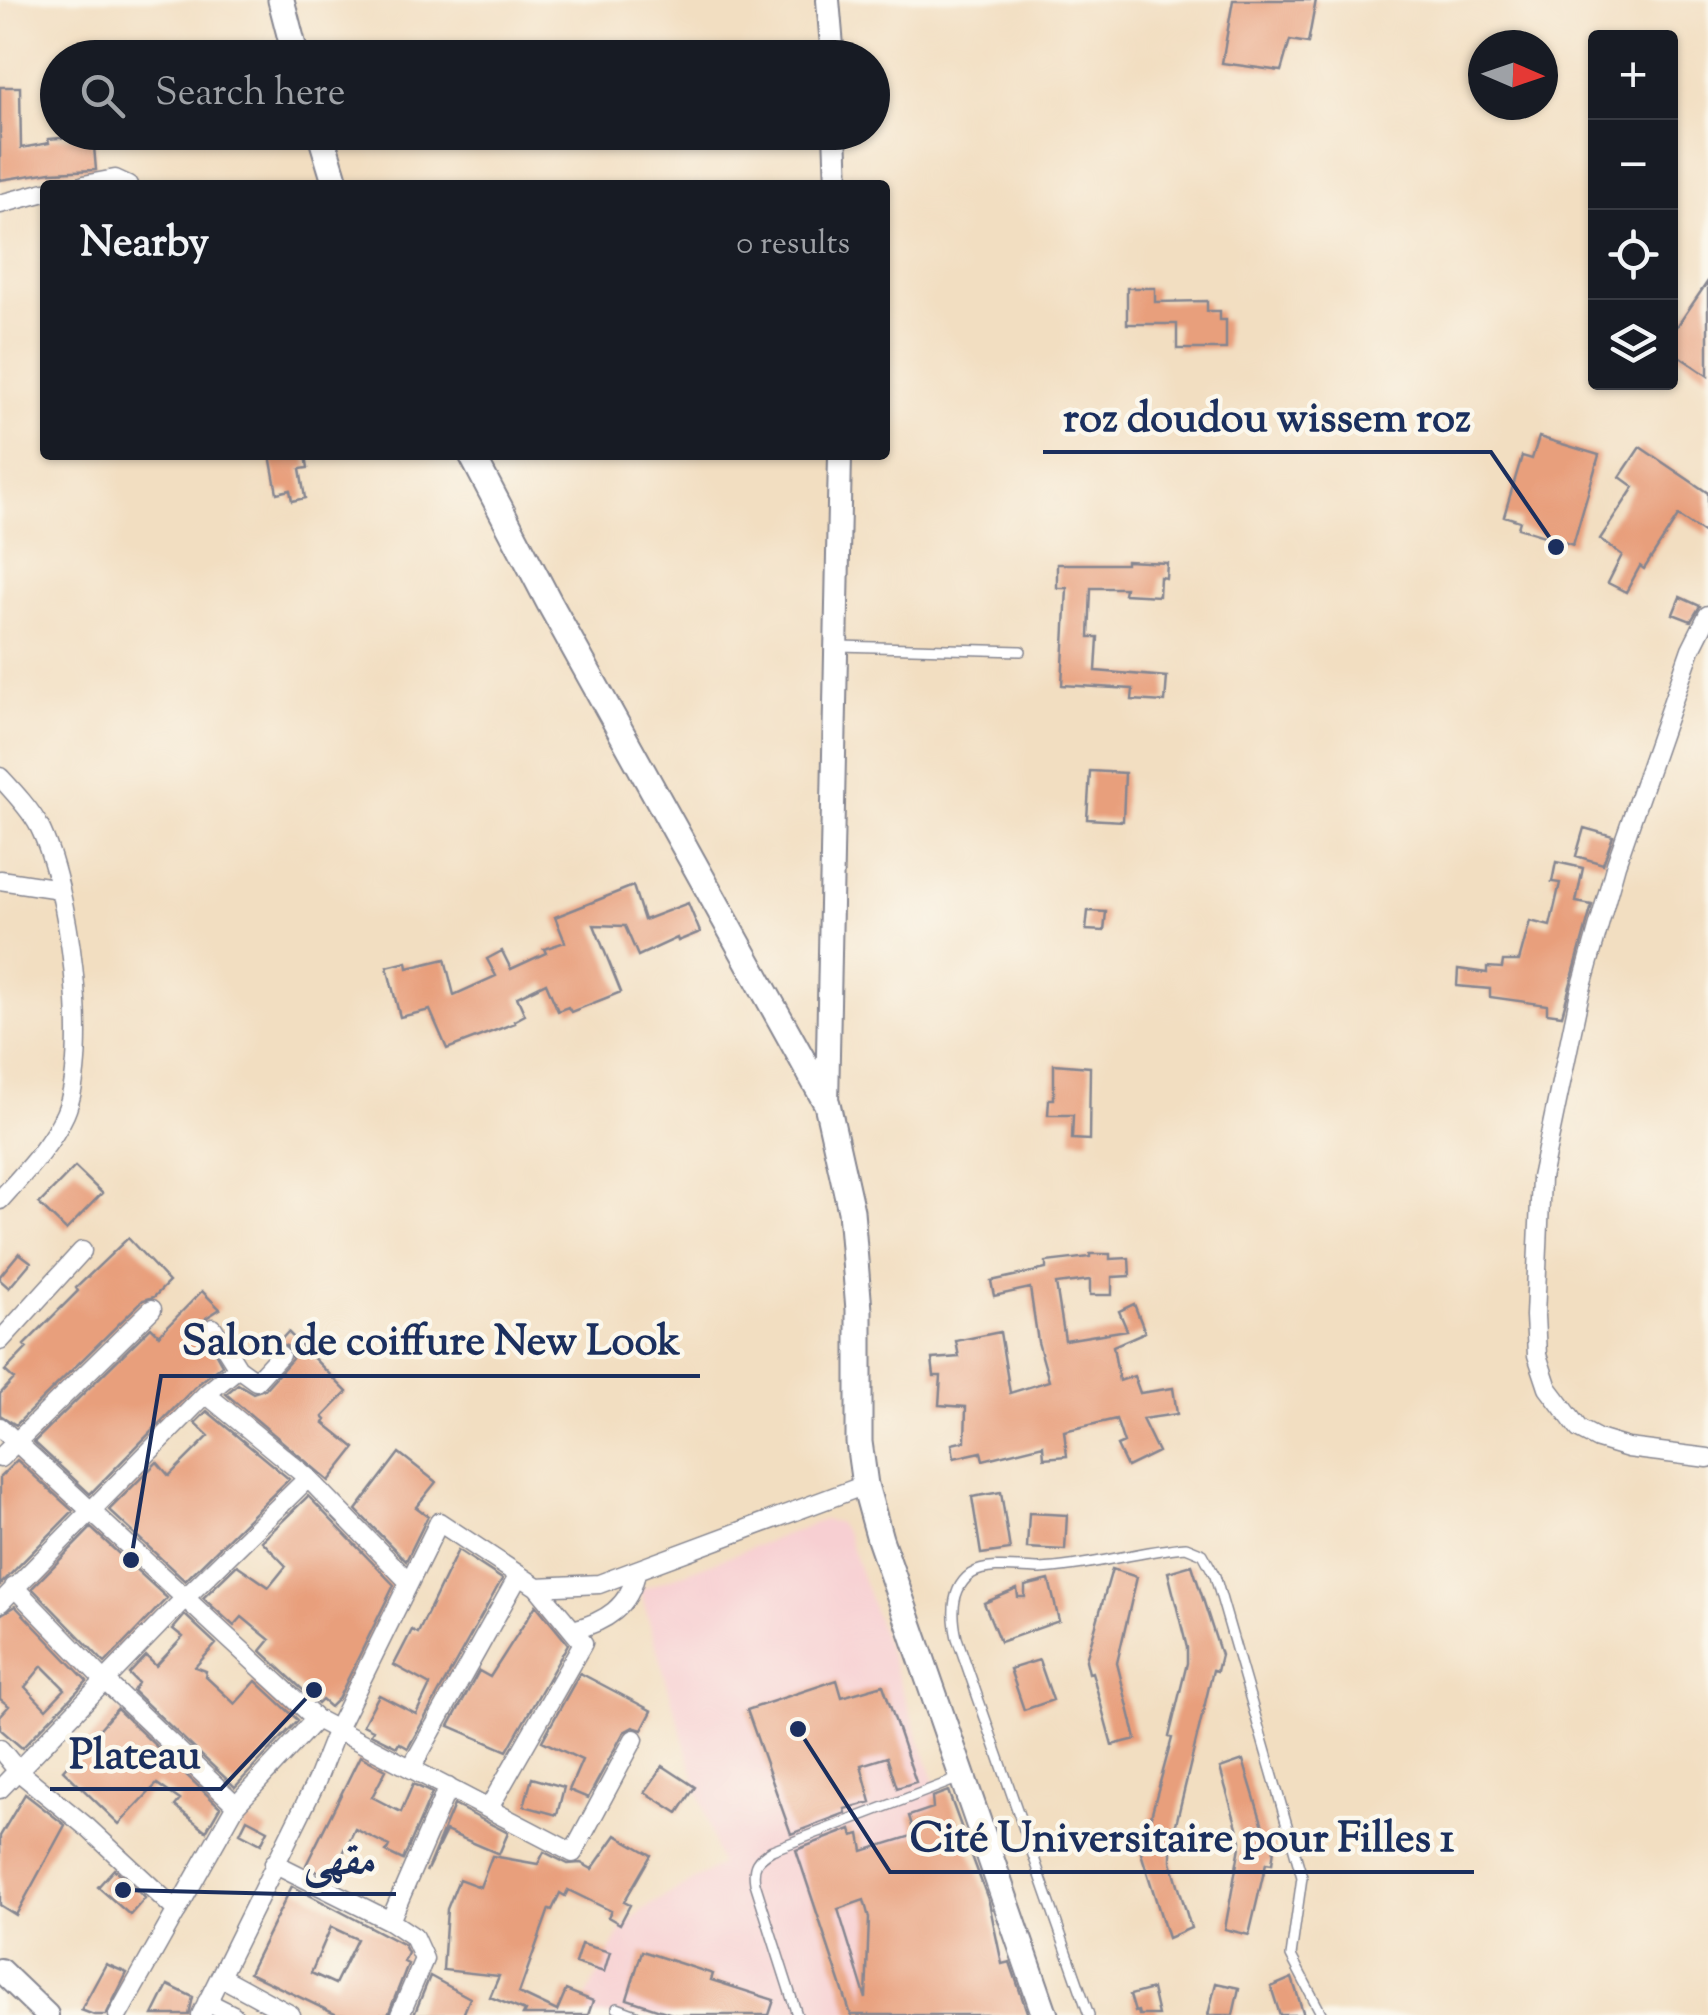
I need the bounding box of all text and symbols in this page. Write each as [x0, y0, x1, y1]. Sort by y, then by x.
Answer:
north arrow [1468, 30, 1558, 120]
map controls [1588, 30, 1678, 390]
button: + [1588, 30, 1678, 120]
search box [40, 40, 890, 150]
icon: search [75, 68, 130, 123]
text: Search here [155, 68, 346, 122]
button: − [1588, 120, 1678, 210]
button: locate [1588, 210, 1678, 300]
text: Nearby [80, 215, 209, 275]
text: 0 results [736, 222, 850, 268]
button: layers [1588, 300, 1678, 390]
callout: roz doudou wissem roz [1043, 380, 1491, 452]
text: roz doudou wissem roz [1063, 391, 1471, 451]
callout: Salon de coiffure New Look [161, 1304, 700, 1376]
text: Salon de coiffure New Look [182, 1314, 680, 1374]
callout: Plateau [50, 1717, 221, 1789]
text: Plateau [69, 1728, 201, 1788]
callout: Cité Universitaire pour Filles 1 [890, 1800, 1474, 1872]
text: Cité Universitaire pour Filles 1 [910, 1811, 1455, 1871]
callout: مقهى [283, 1822, 396, 1894]
text: مقهى [303, 1833, 377, 1893]

